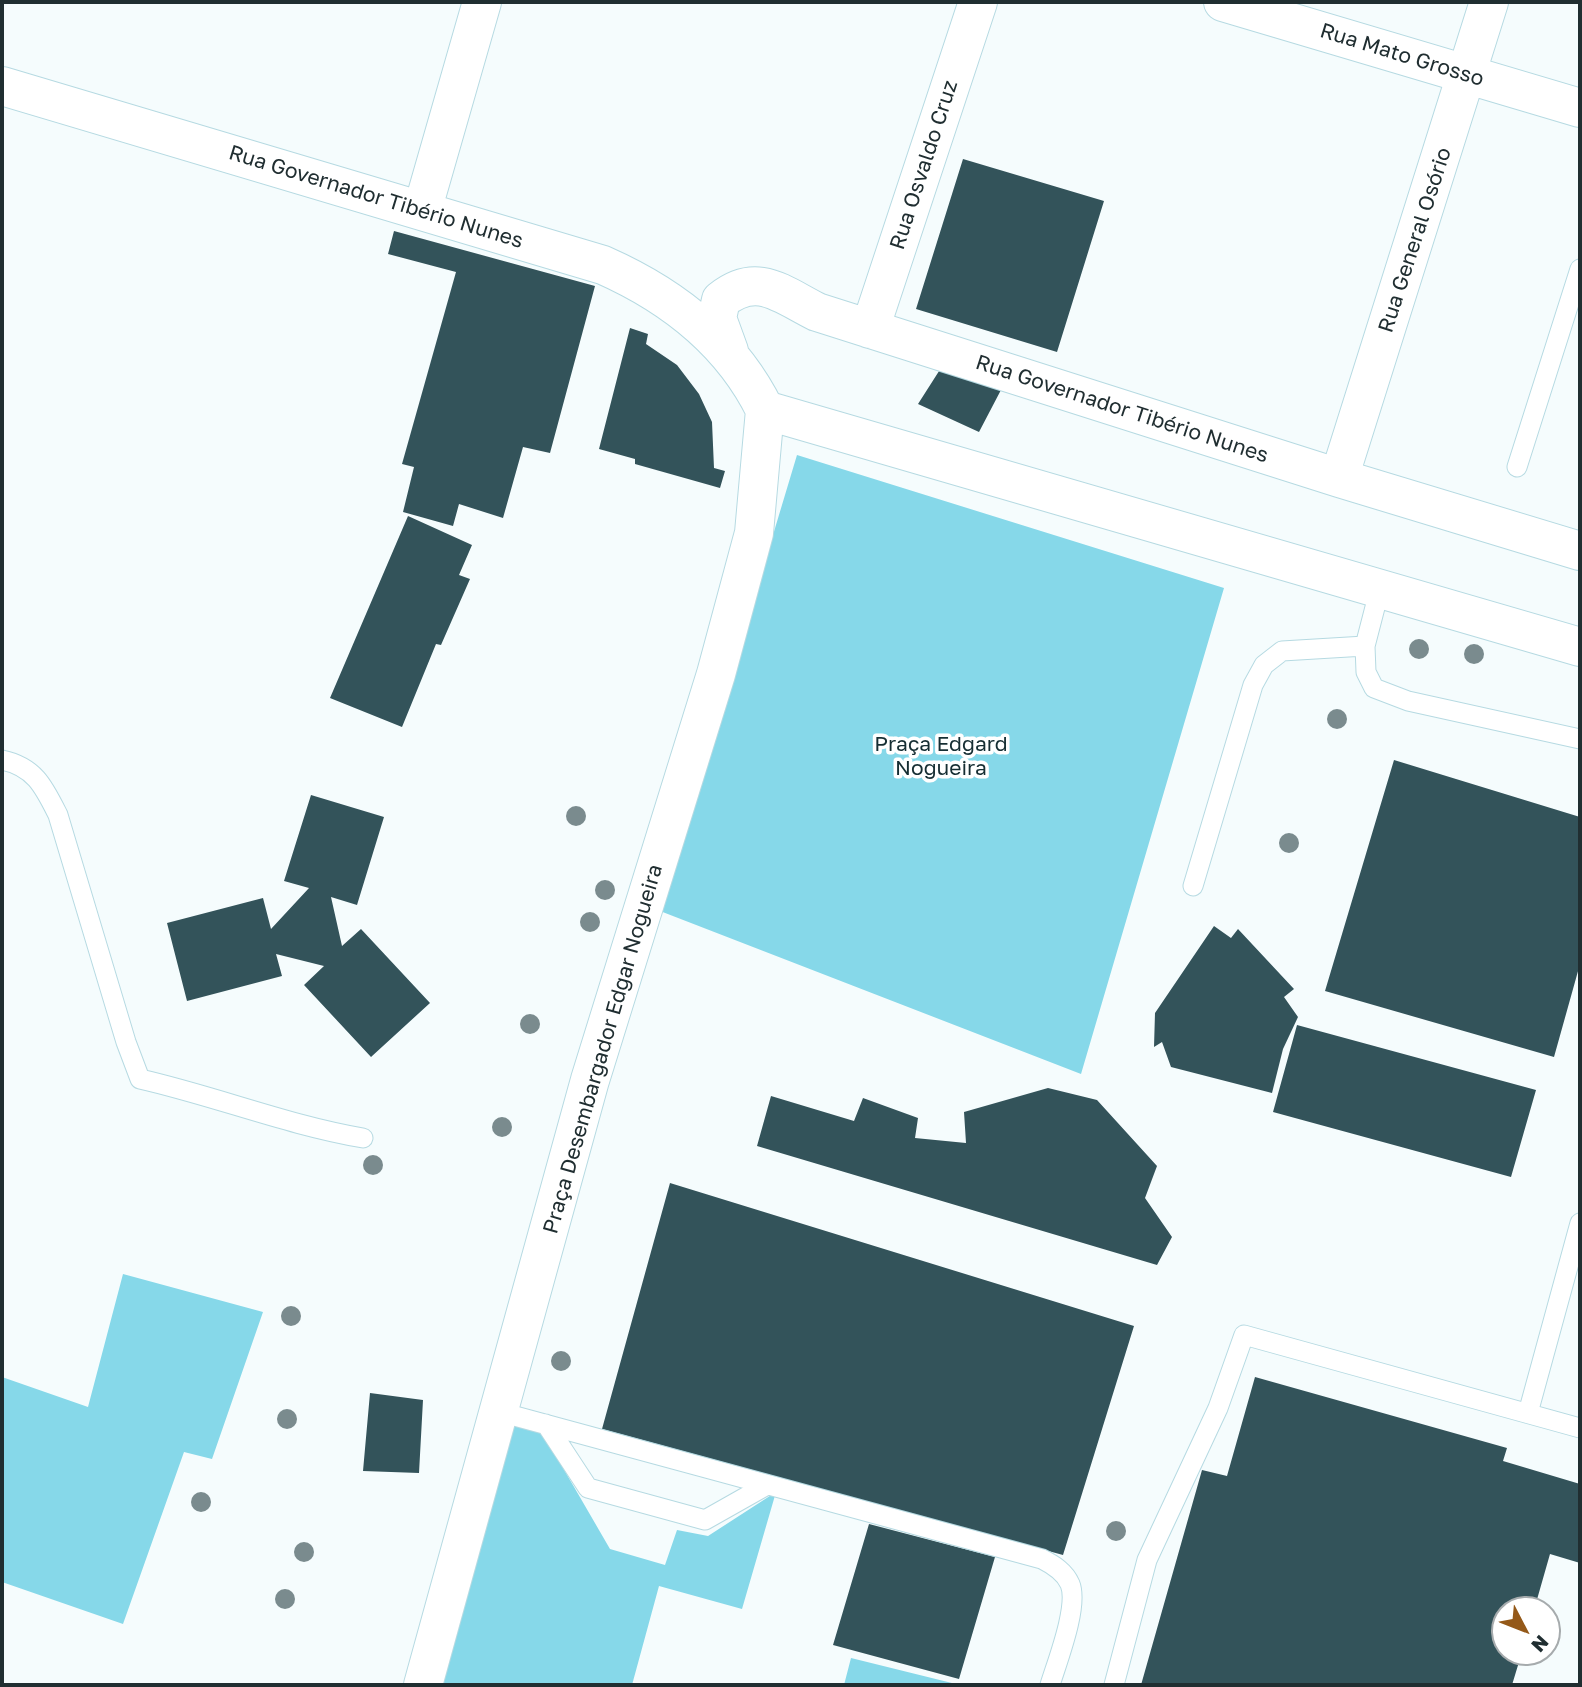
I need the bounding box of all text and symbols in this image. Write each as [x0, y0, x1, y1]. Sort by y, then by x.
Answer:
street label: Rua Mato Grosso [1317, 18, 1487, 92]
street label: Rua Osvaldo Cruz [885, 77, 963, 253]
street label: Rua Governador Tibério Nunes [226, 140, 526, 254]
street label: Rua General Osório [1373, 144, 1457, 336]
street label: Rua Governador Tibério Nunes [972, 350, 1272, 468]
park label: Praça Edgard Nogueira [874, 731, 1008, 781]
street label: Praça Desembargador Edgar Nogueira [538, 861, 668, 1237]
north arrow [1491, 1596, 1561, 1666]
text: N [1527, 1631, 1554, 1657]

